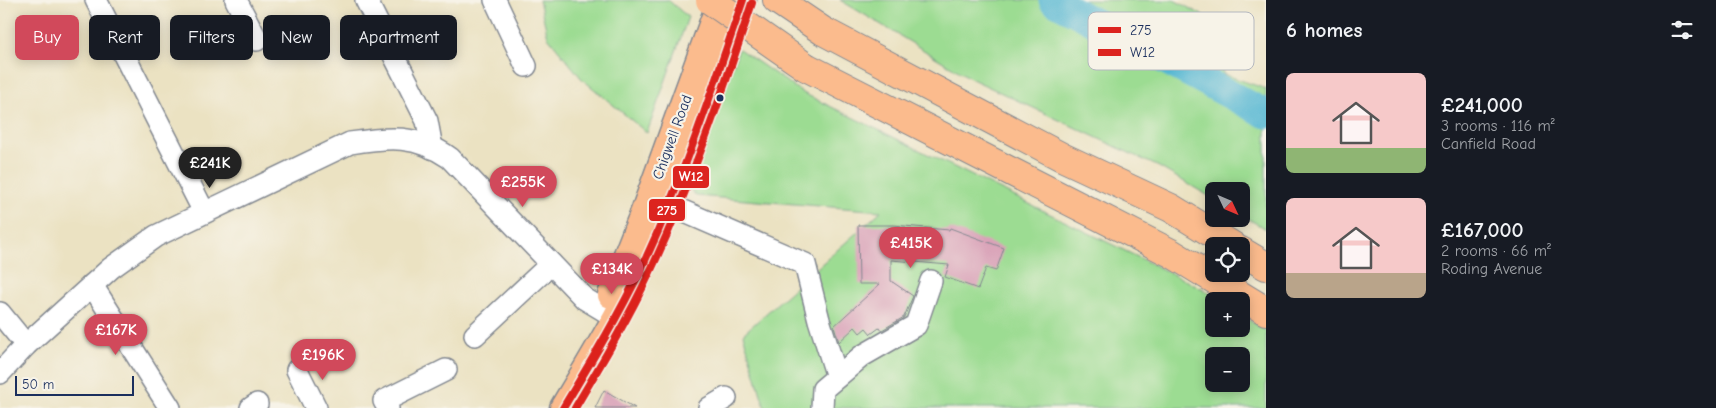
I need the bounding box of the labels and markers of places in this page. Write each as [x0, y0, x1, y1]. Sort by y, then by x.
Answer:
unlabelled marker [715, 93, 725, 103]
pin: £241K [175, 146, 245, 189]
pin: £255K [488, 166, 558, 208]
pin: £415K [876, 226, 946, 269]
pin: £134K [577, 252, 647, 295]
pin: £167K [81, 314, 151, 356]
pin: £196K [288, 338, 358, 381]

